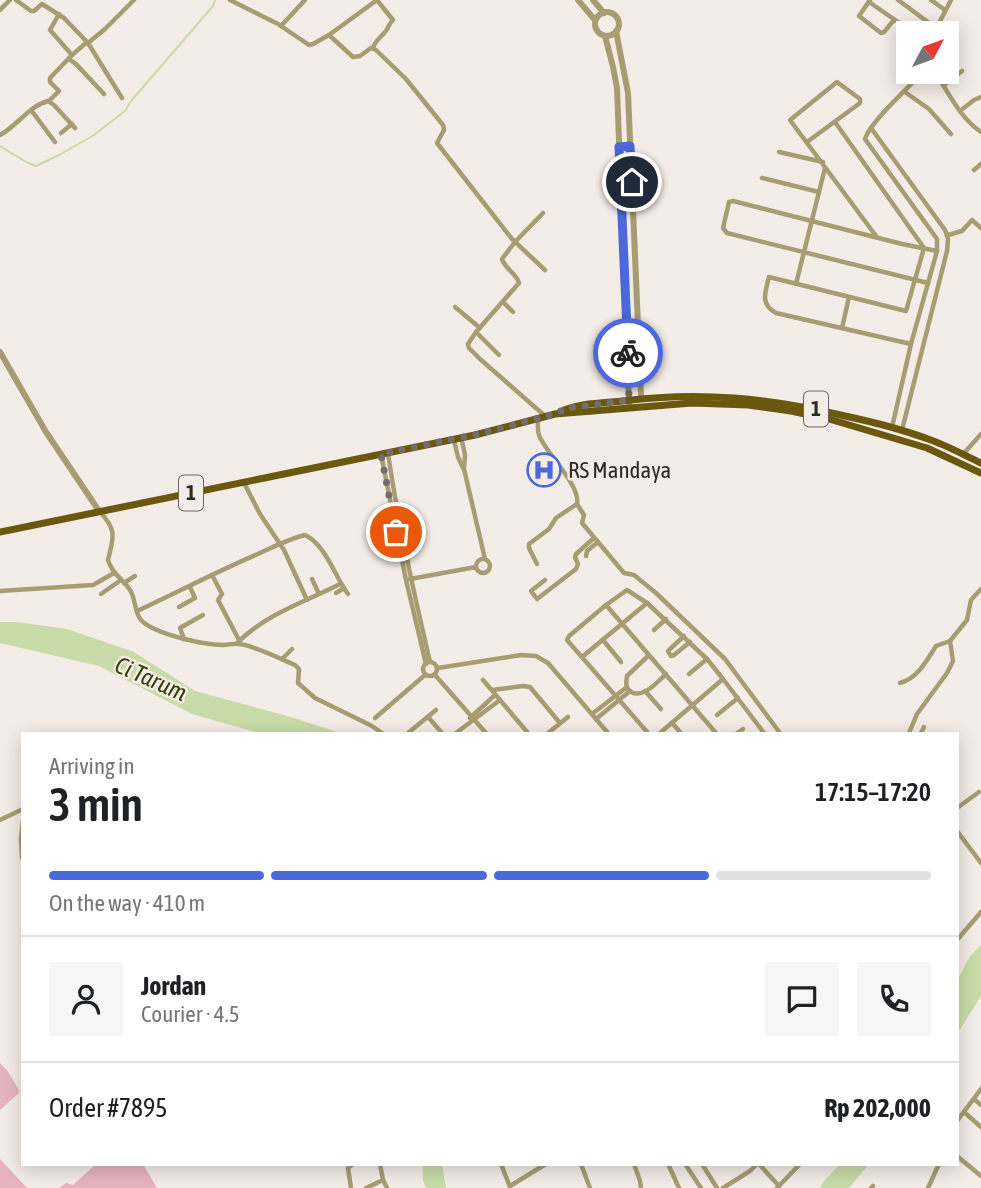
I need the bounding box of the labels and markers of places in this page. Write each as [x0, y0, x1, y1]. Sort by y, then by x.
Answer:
pin [602, 152, 662, 212]
hospital icon: RS Mandaya [525, 451, 563, 489]
place label: RS Mandaya [568, 457, 671, 483]
pin [366, 502, 426, 562]

